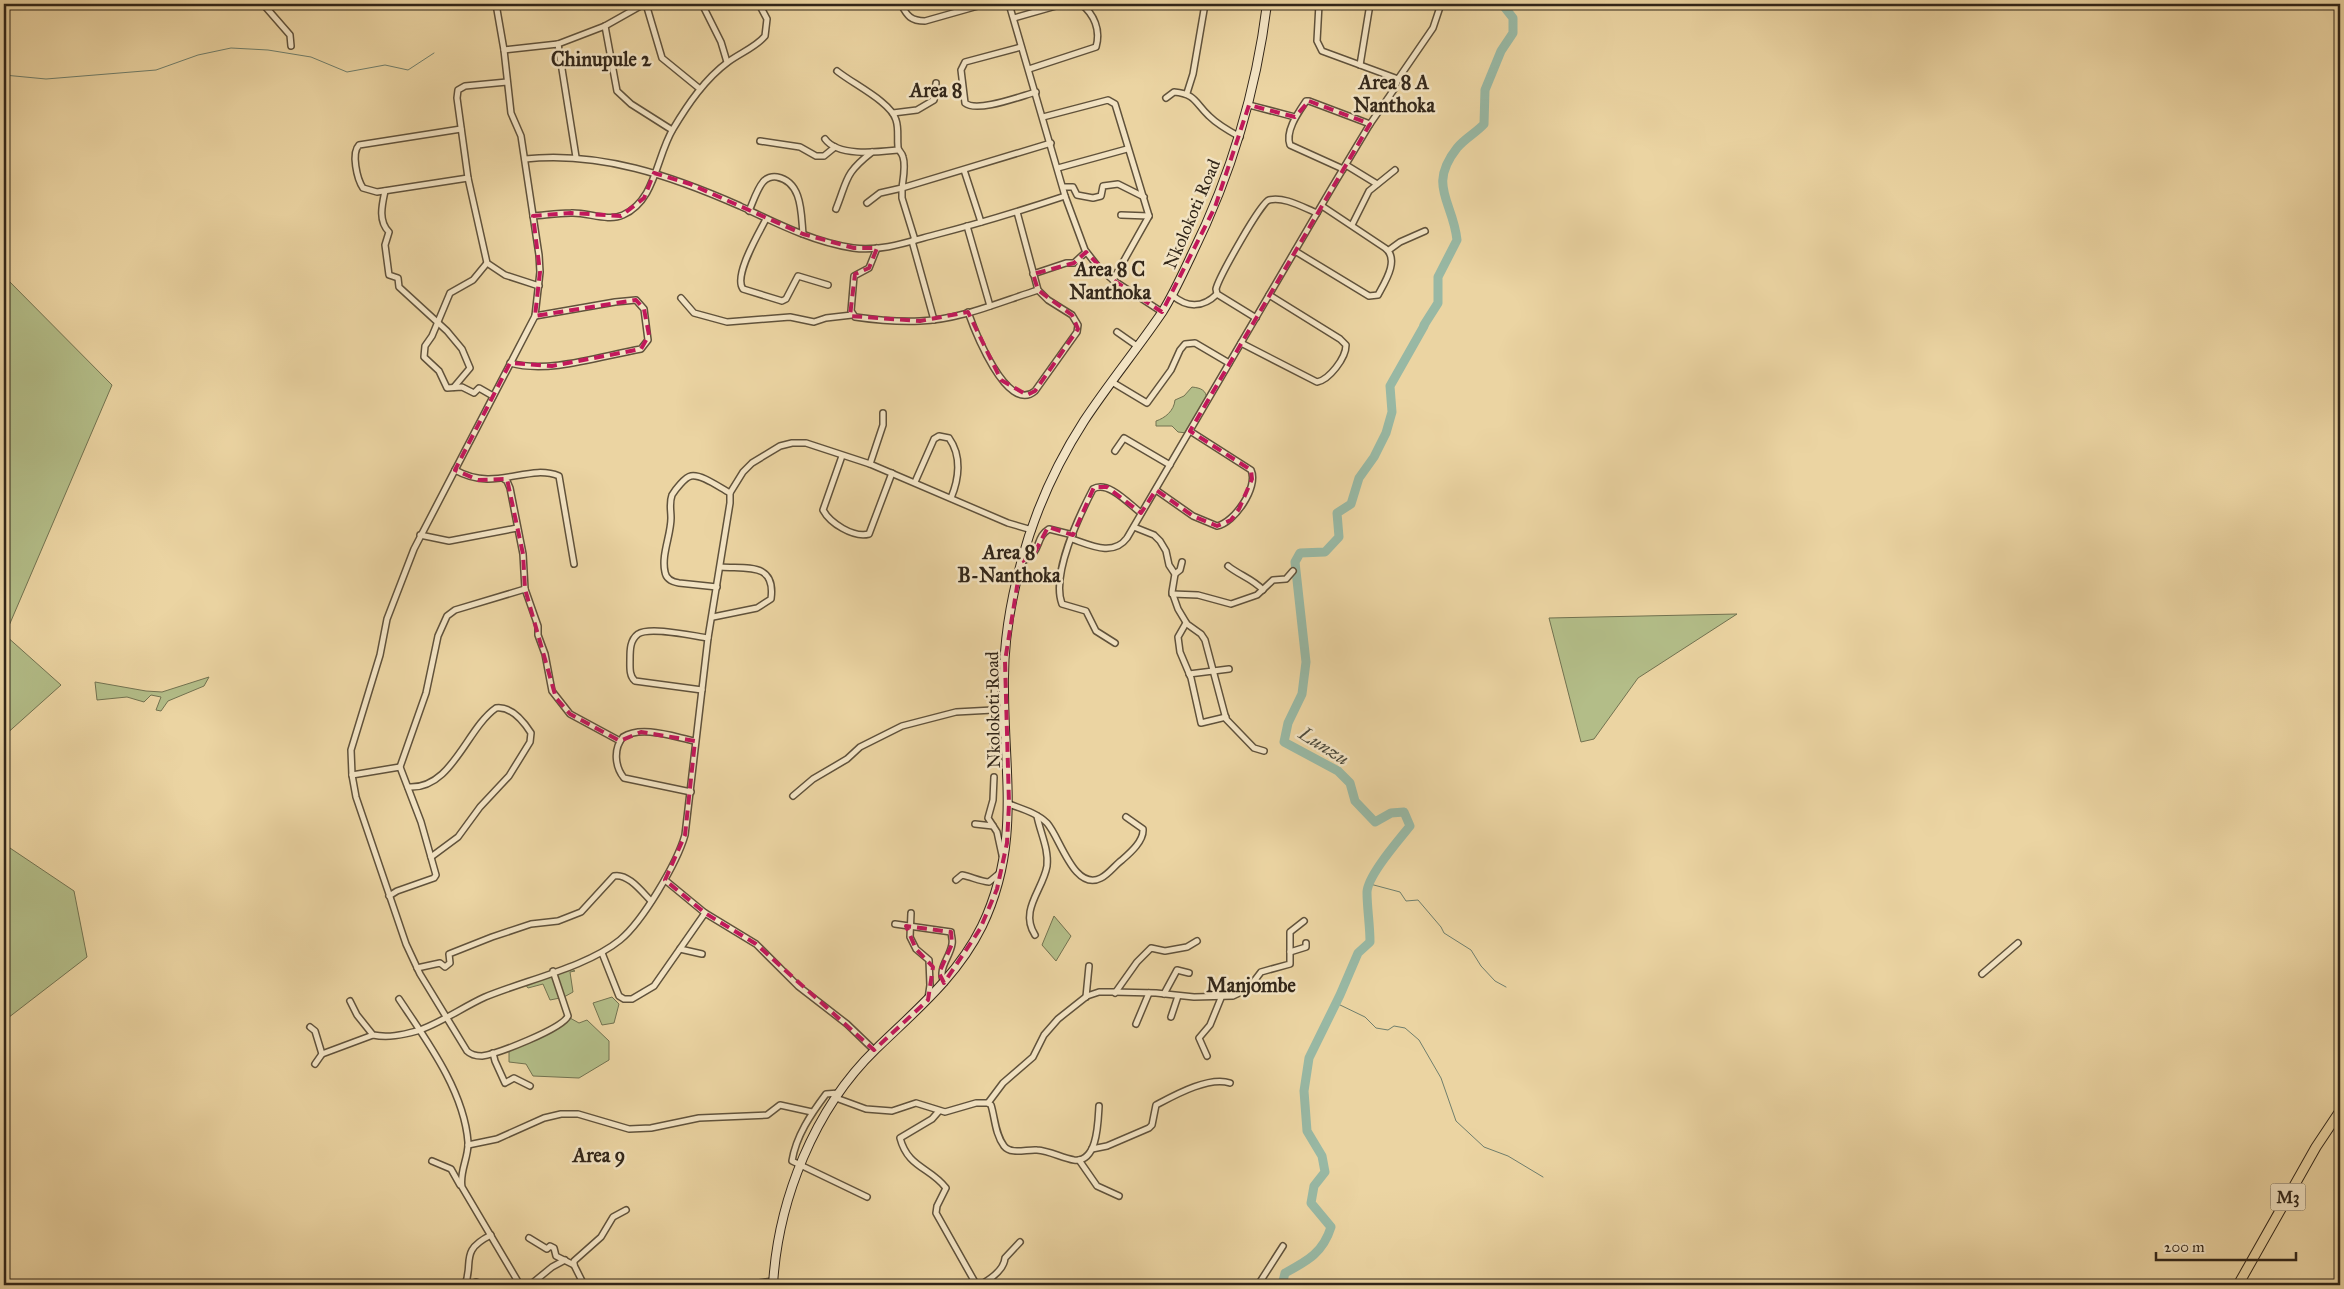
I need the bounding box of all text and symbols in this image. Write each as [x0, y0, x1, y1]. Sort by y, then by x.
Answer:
district label: Chinupule 2 [551, 47, 652, 72]
district label: Area 8 A Nanthoka [1353, 70, 1435, 117]
district label: Area 8 [908, 78, 962, 102]
street label: Nkolokoti Road [1159, 156, 1225, 272]
district label: Area 8 C Nanthoka [1069, 257, 1151, 304]
district label: Area 8 B-Nanthoka [957, 540, 1061, 587]
street label: Nkolokoti Road [981, 651, 1005, 769]
water label: Lunzu [1294, 721, 1353, 770]
district label: Manjombe [1206, 973, 1297, 998]
district label: Area 9 [571, 1143, 625, 1168]
road number: M3 [2270, 1184, 2306, 1210]
scale bar [2156, 1229, 2296, 1261]
text: 200 m [2164, 1238, 2205, 1256]

